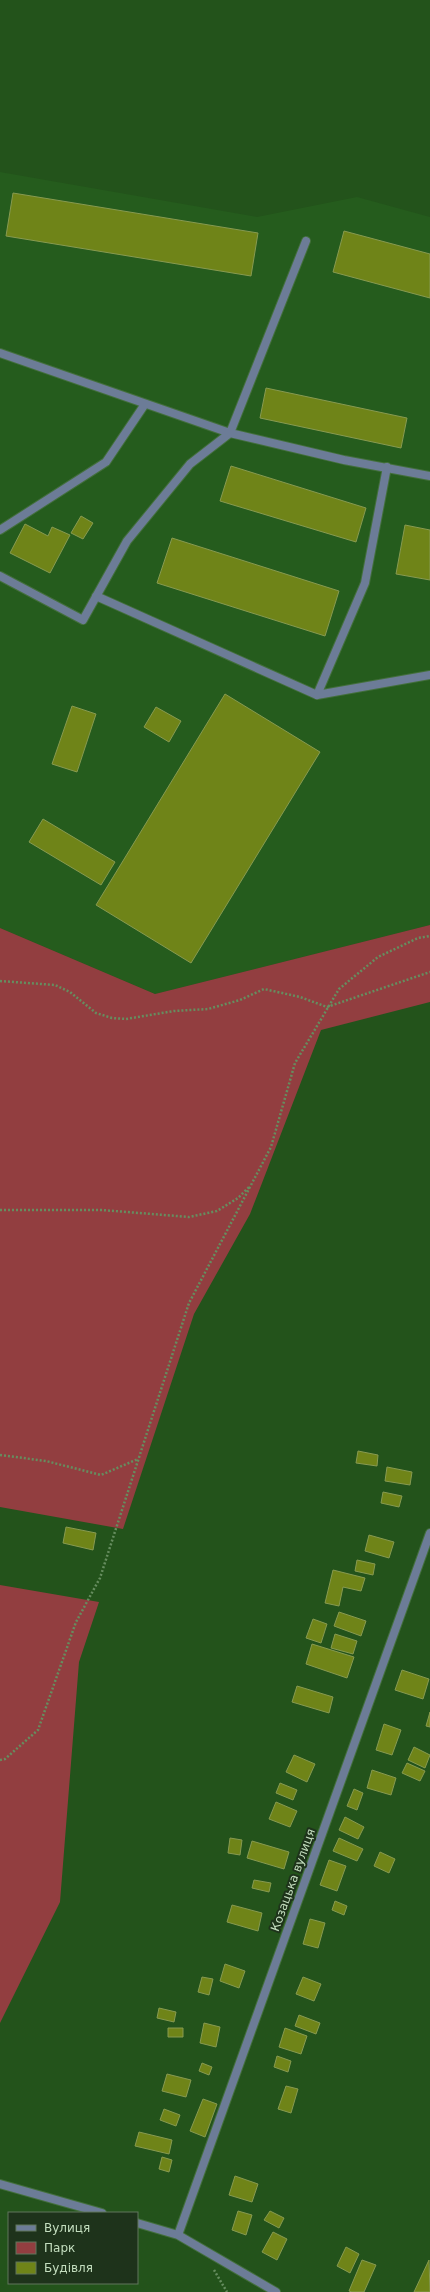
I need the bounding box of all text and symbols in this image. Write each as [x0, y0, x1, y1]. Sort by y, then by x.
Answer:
street label: Козацька вулиця [268, 1827, 318, 1933]
legend [8, 2212, 138, 2284]
text: Вулиця [44, 2221, 90, 2235]
text: Парк [44, 2241, 75, 2255]
text: Будівля [44, 2261, 93, 2275]

